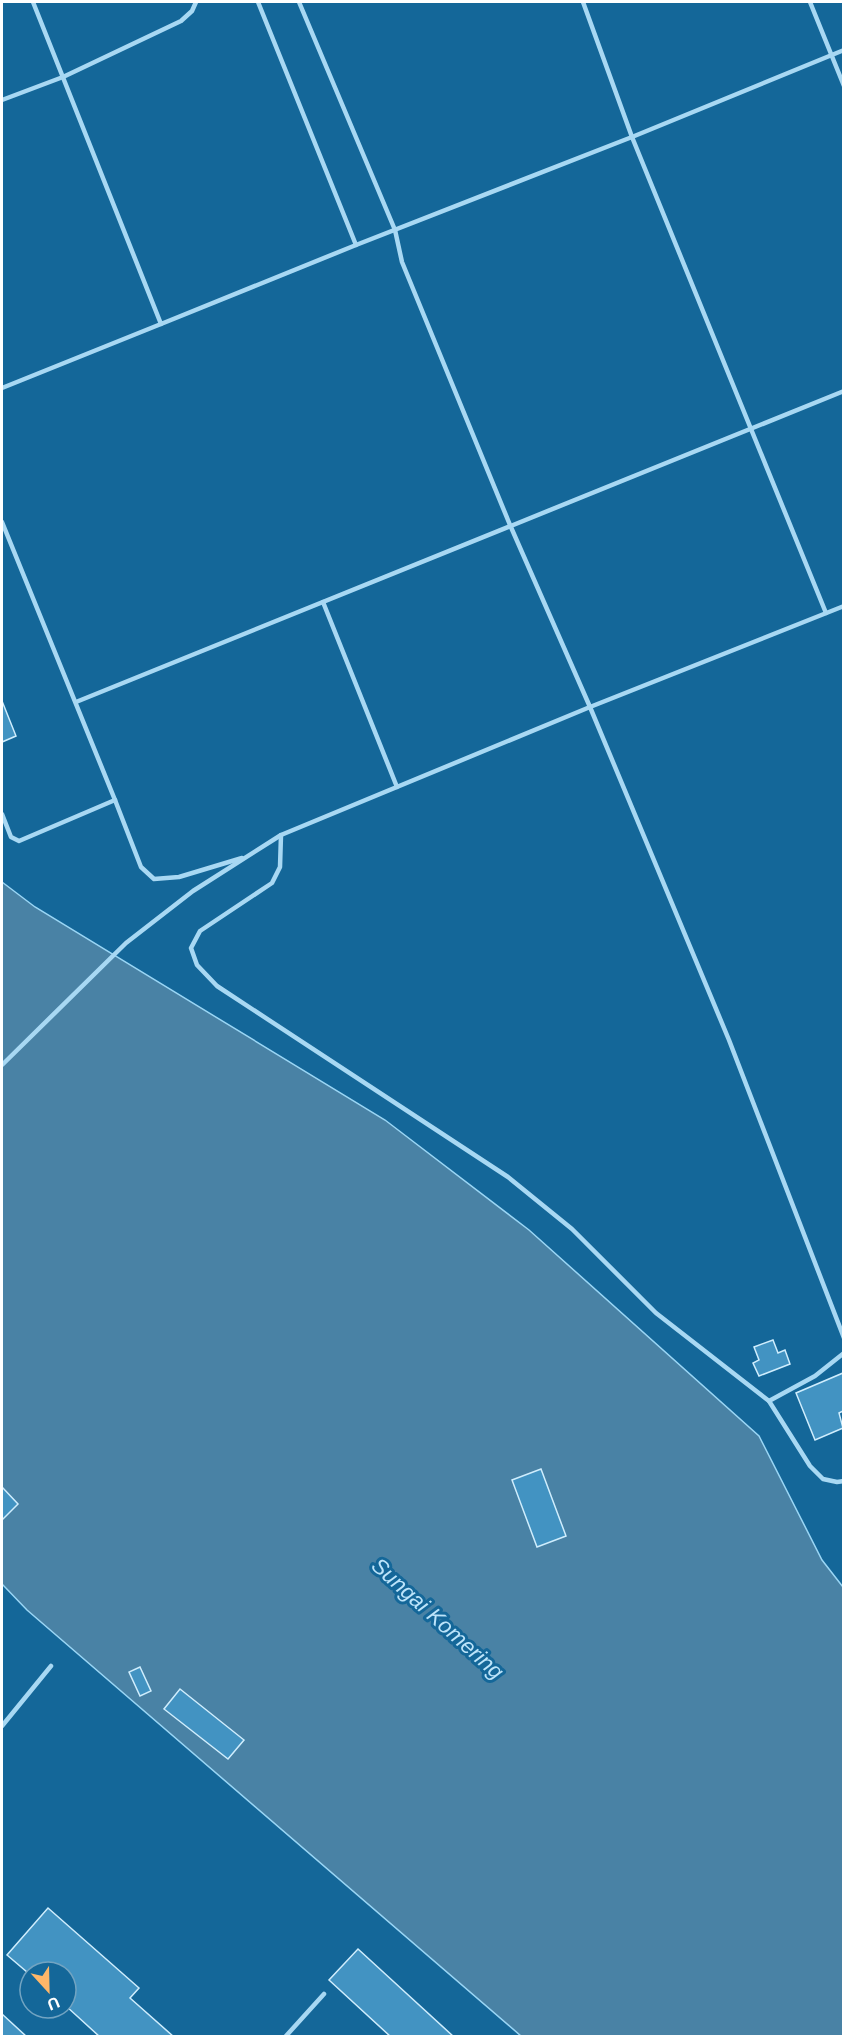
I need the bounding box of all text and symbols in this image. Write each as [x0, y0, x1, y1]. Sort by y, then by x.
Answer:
water label: Sungai Komering [367, 1553, 509, 1685]
north arrow [18, 1960, 78, 2020]
text: U [45, 1993, 62, 2013]

